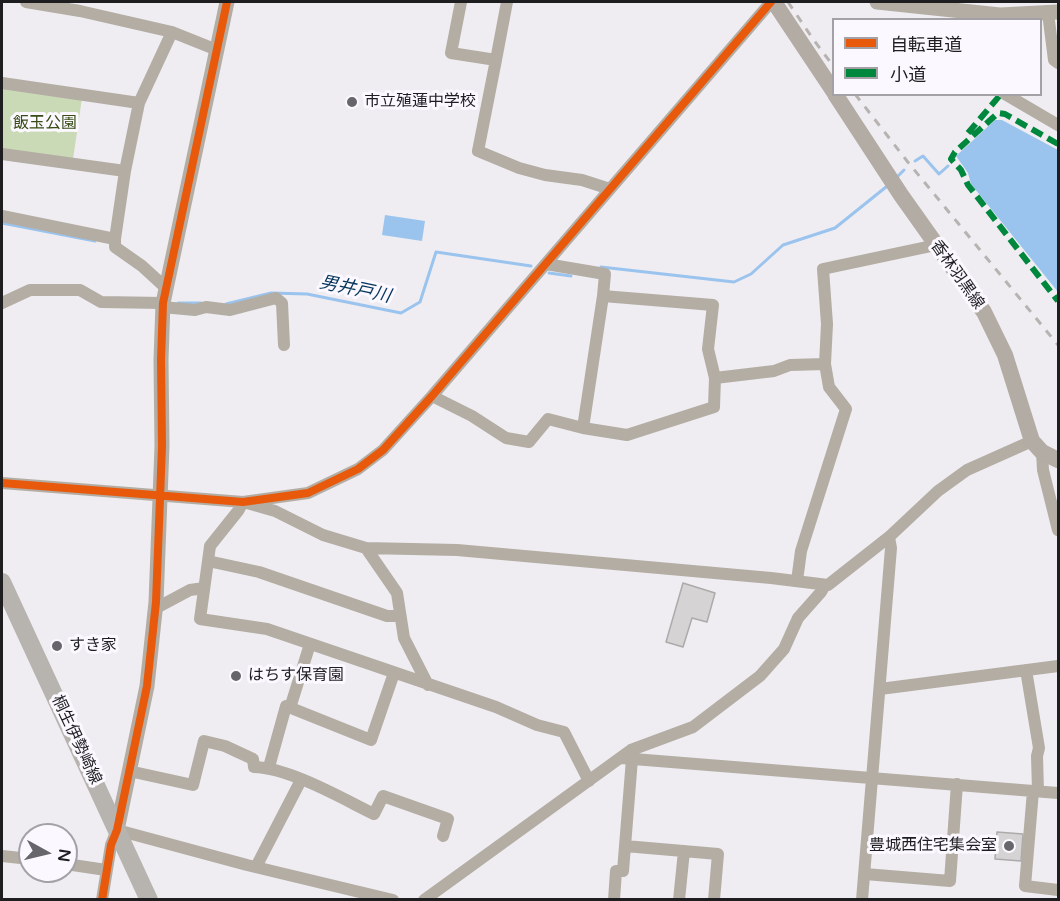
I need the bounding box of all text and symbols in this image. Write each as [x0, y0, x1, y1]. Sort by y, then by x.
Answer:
legend [832, 18, 1042, 96]
text: 自転車道 [890, 34, 962, 56]
text: 小道 [890, 64, 926, 86]
place label: 市立殖蓮中学校 [364, 92, 476, 112]
marker: 市立殖蓮中学校 [345, 95, 359, 109]
park label: 飯玉公園 [13, 114, 77, 134]
street label: 香林羽黒線 [926, 237, 988, 313]
water label: 男井戸川 [318, 272, 392, 308]
place label: すき家 [69, 636, 117, 656]
marker: すき家 [50, 639, 64, 653]
place label: はちす保育園 [248, 666, 344, 686]
marker: はちす保育園 [229, 669, 243, 683]
street label: 桐生伊勢崎線 [47, 692, 105, 788]
north arrow [18, 823, 78, 883]
place label: 豊城西住宅集会室 [869, 836, 997, 856]
marker: 豊城西住宅集会室 [1002, 839, 1016, 853]
text: N [53, 847, 75, 863]

